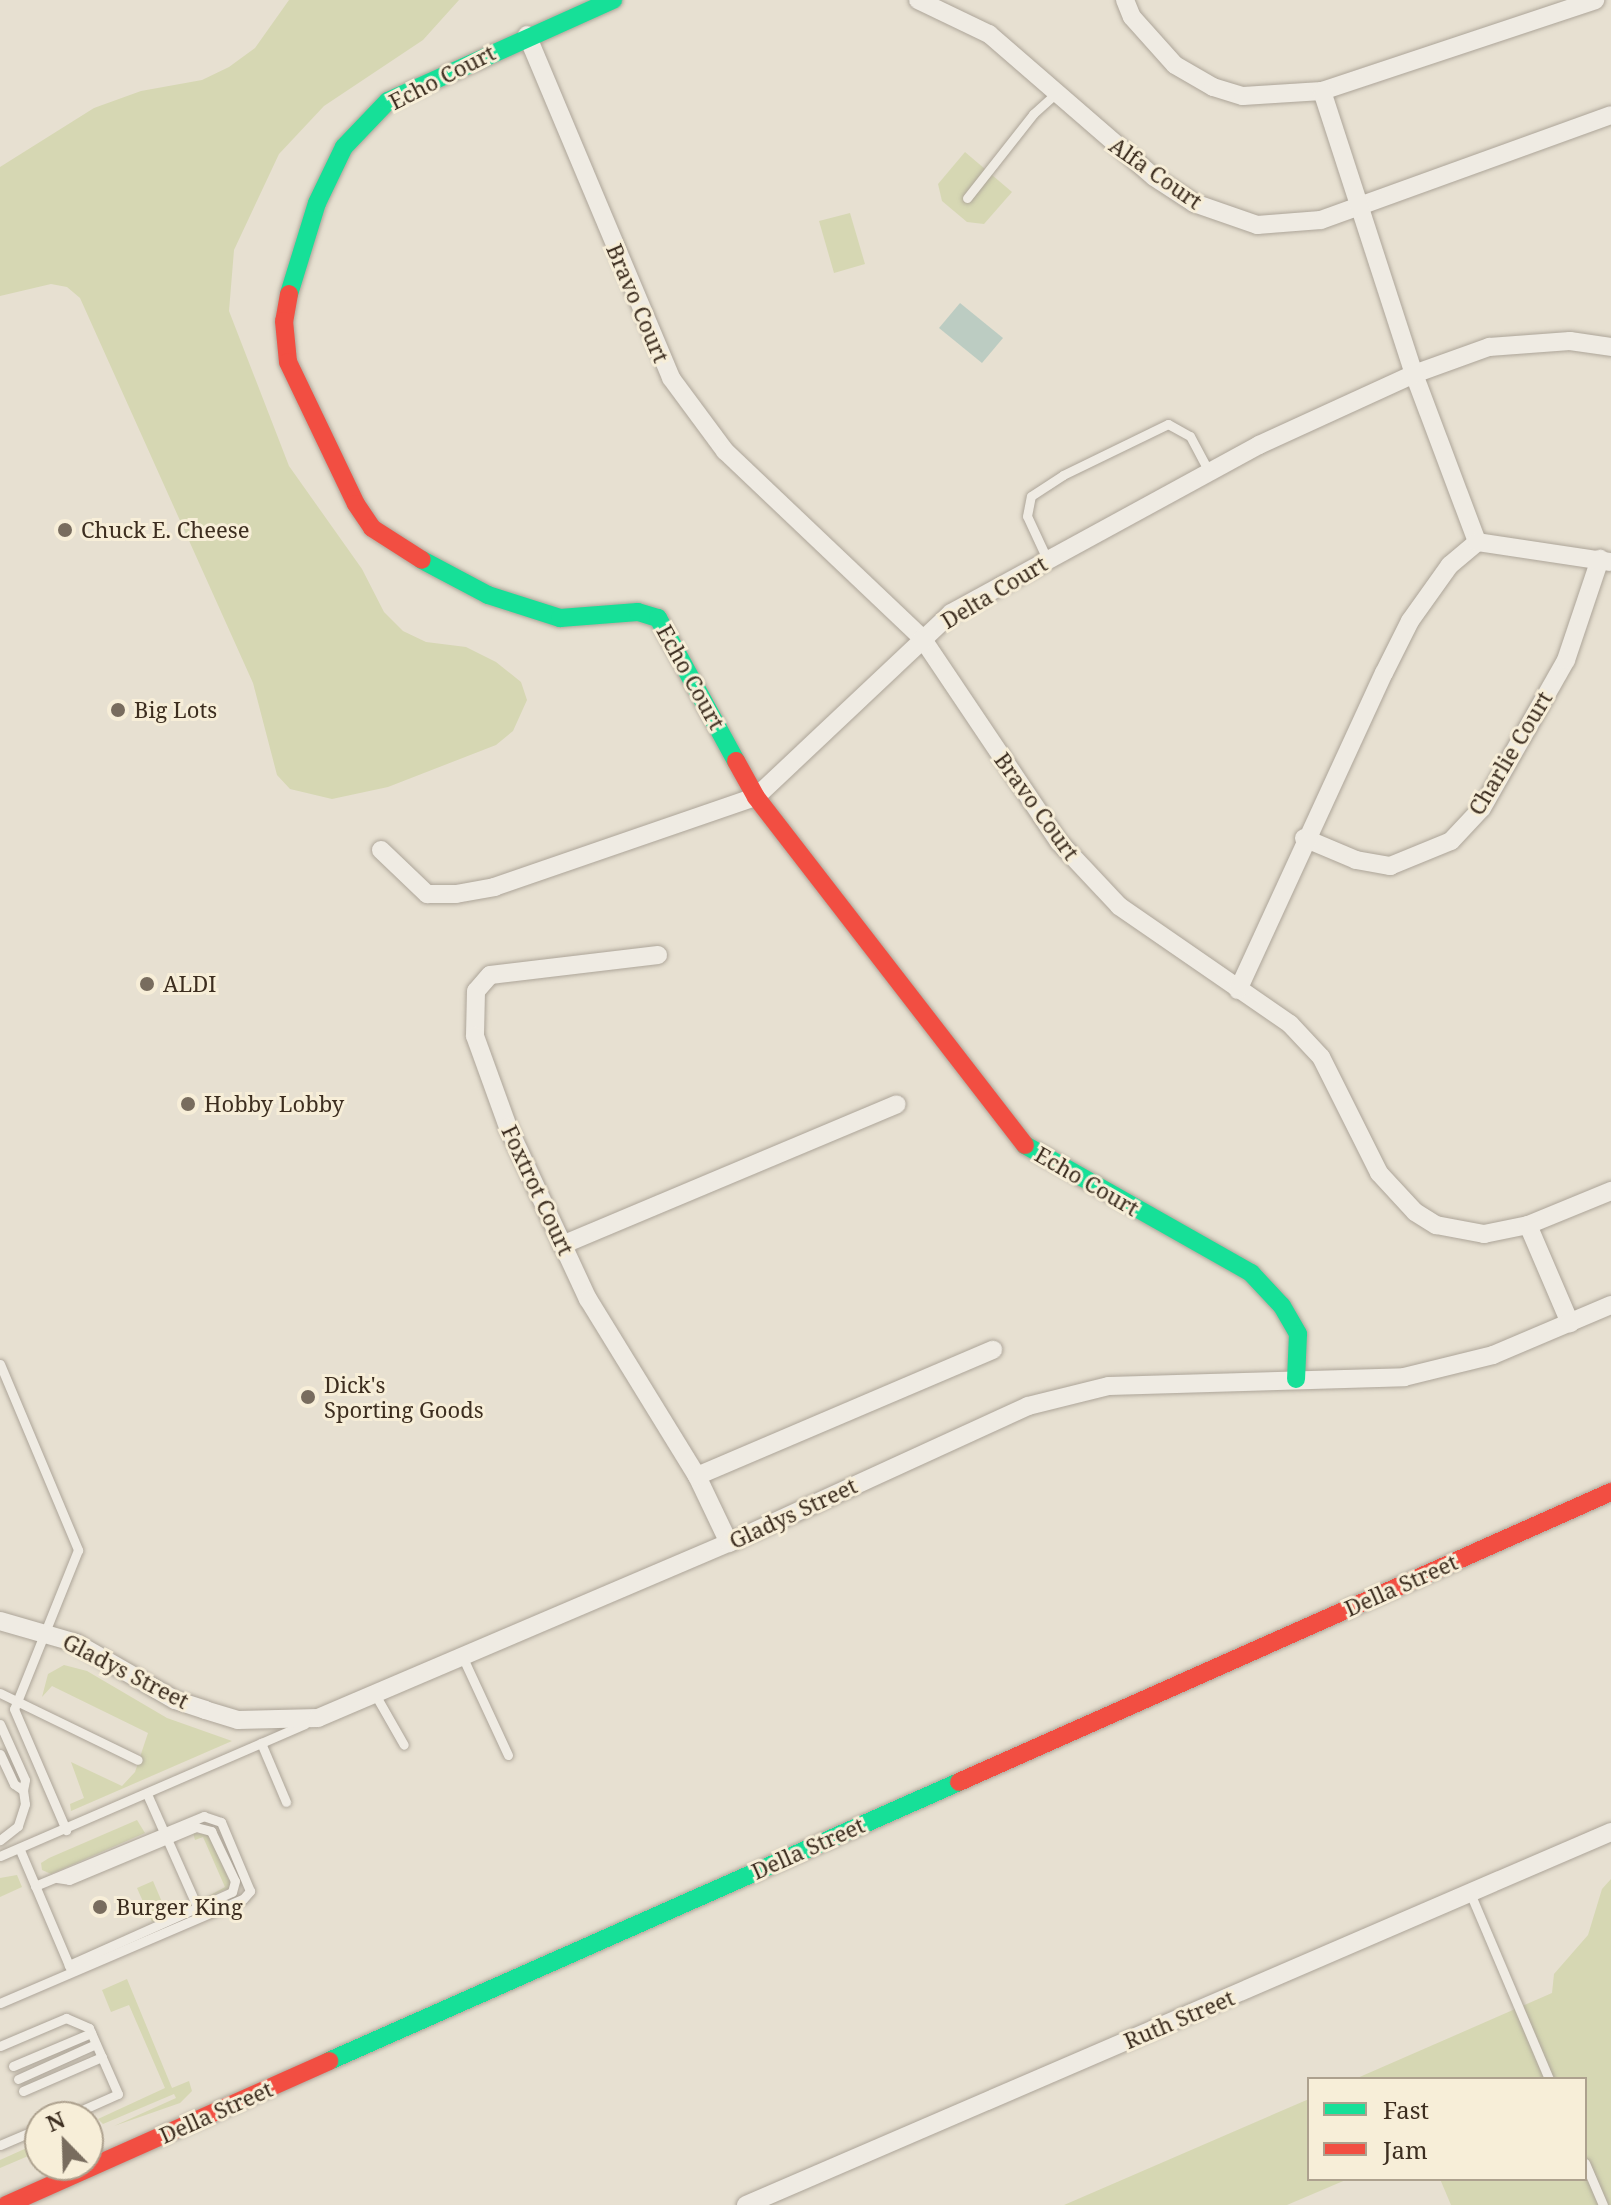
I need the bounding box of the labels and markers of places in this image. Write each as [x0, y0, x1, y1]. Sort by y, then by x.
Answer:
place label: Chuck E. Cheese [81, 517, 249, 543]
marker: Chuck E. Cheese [56, 521, 74, 539]
place label: Big Lots [134, 697, 217, 723]
marker: Big Lots [109, 701, 127, 719]
place label: ALDI [163, 971, 216, 997]
marker: ALDI [138, 975, 156, 993]
place label: Hobby Lobby [204, 1091, 344, 1117]
marker: Hobby Lobby [179, 1095, 197, 1113]
place label: Dick's Sporting Goods [324, 1371, 484, 1422]
marker: Dick's Sporting Goods [299, 1388, 317, 1406]
place label: Burger King [116, 1894, 243, 1920]
marker: Burger King [91, 1898, 109, 1916]

